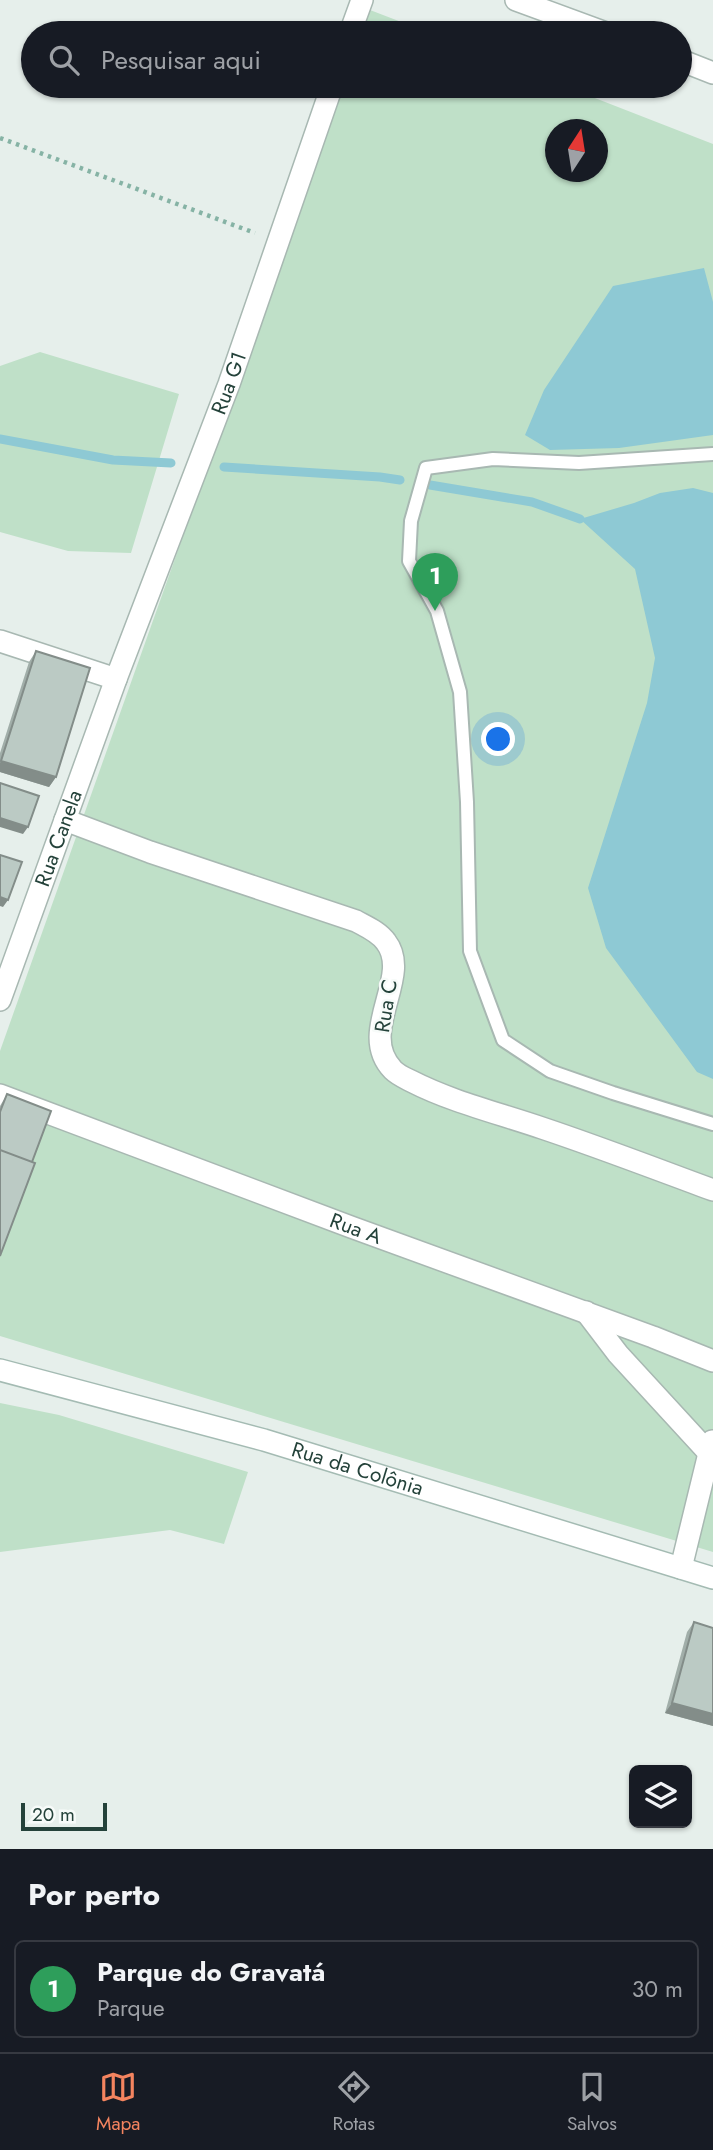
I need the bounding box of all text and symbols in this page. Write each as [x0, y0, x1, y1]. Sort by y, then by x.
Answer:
search box [21, 21, 692, 98]
icon: search [45, 41, 83, 79]
text: Pesquisar aqui [101, 41, 261, 79]
north arrow [545, 119, 608, 182]
street label: Rua G1 [204, 348, 254, 419]
pin: 1 [412, 553, 458, 611]
your location [481, 722, 515, 756]
street label: Rua Canela [27, 786, 90, 891]
street label: Rua C [367, 977, 405, 1035]
street label: Rua A [326, 1205, 386, 1252]
street label: Rua da Colônia [288, 1434, 427, 1503]
map controls [629, 1765, 692, 1828]
button: layers [629, 1765, 692, 1828]
scale bar [21, 1800, 107, 1832]
text: 20 m [32, 1801, 75, 1828]
text: Por perto [28, 1873, 160, 1916]
text: Parque do Gravatá [97, 1953, 325, 1991]
text: 1 [47, 1972, 59, 2006]
text: 30 m [632, 1972, 683, 2006]
text: Parque [97, 1991, 165, 2025]
tab: Mapa [96, 2068, 141, 2137]
tab: Rotas [333, 2068, 375, 2137]
tab: Salvos [567, 2068, 617, 2137]

